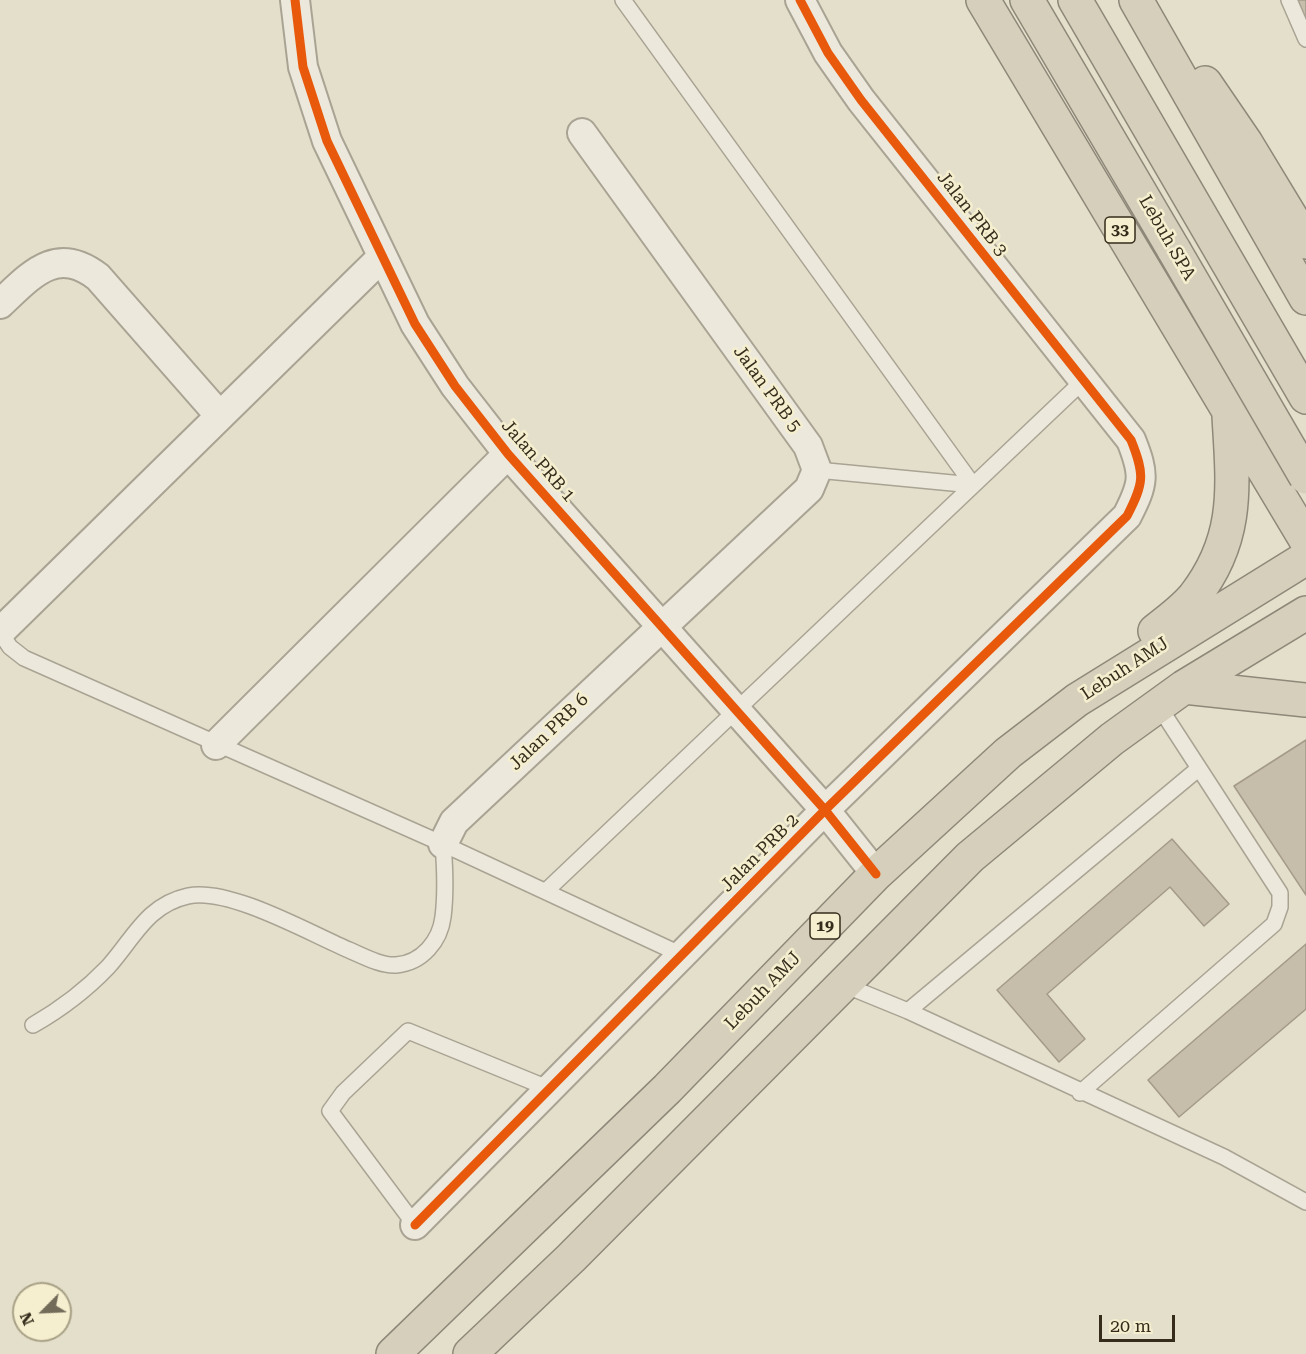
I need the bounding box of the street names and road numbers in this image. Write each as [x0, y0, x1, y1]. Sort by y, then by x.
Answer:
street label: Jalan PRB 3 [932, 167, 1012, 261]
street label: Lebuh SPA [1134, 192, 1200, 284]
road number: 33 [1105, 217, 1135, 243]
street label: Jalan PRB 5 [728, 342, 806, 436]
street label: Jalan PRB 1 [497, 416, 579, 506]
street label: Lebuh AMJ [1077, 633, 1173, 705]
street label: Jalan PRB 6 [505, 689, 593, 775]
street label: Jalan PRB 2 [716, 809, 804, 897]
road number: 19 [810, 913, 840, 939]
street label: Lebuh AMJ [721, 948, 805, 1034]

